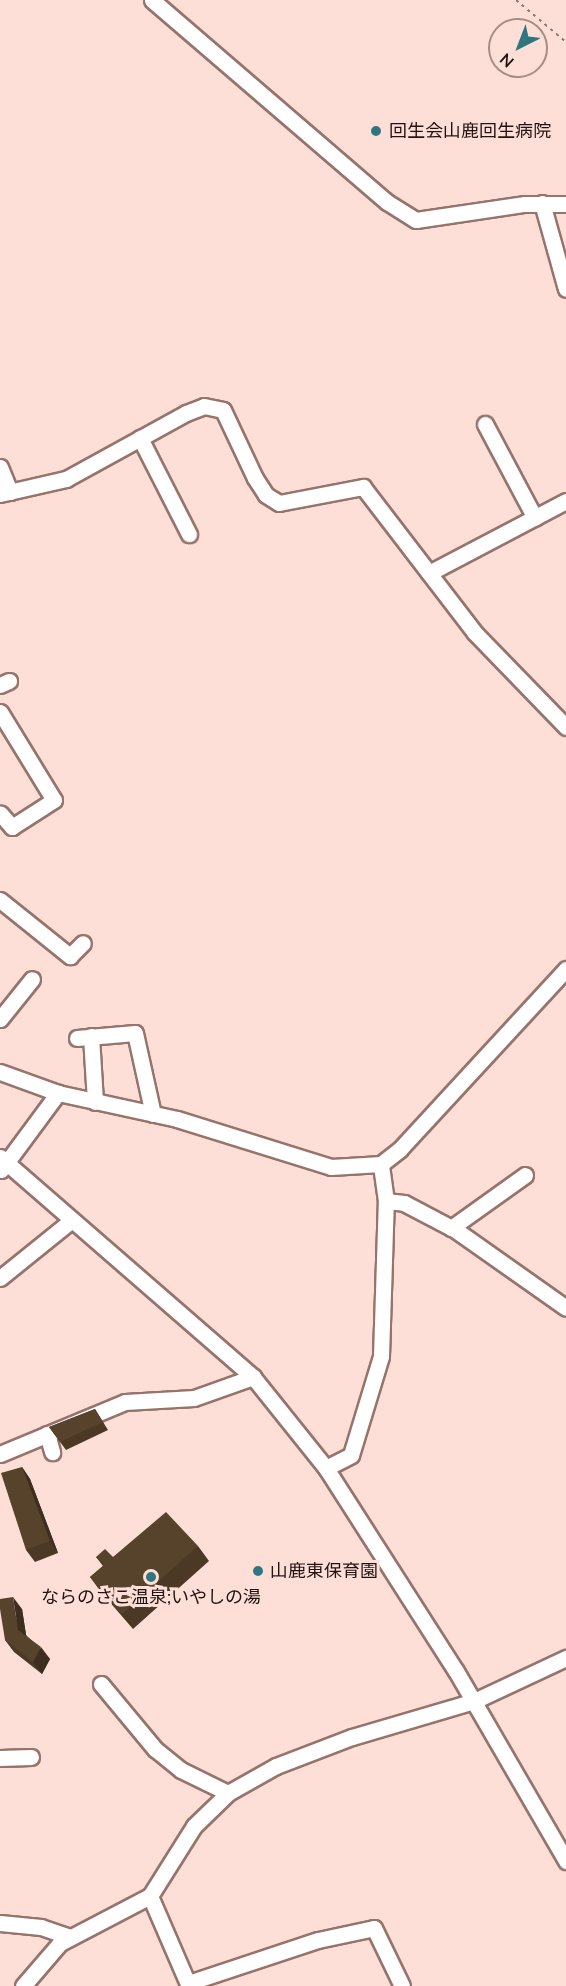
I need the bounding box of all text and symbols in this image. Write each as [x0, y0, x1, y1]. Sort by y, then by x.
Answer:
north arrow [488, 18, 548, 78]
text: N [495, 48, 519, 72]
place label: 回生会山鹿回生病院 [389, 120, 551, 142]
marker: 回生会山鹿回生病院 [367, 122, 385, 140]
place label: 山鹿東保育園 [270, 1560, 378, 1582]
marker: 山鹿東保育園 [251, 1564, 265, 1578]
marker: ならのさこ温泉;いやしの湯 [144, 1570, 158, 1584]
place label: ならのさこ温泉;いやしの湯 [41, 1586, 261, 1608]

